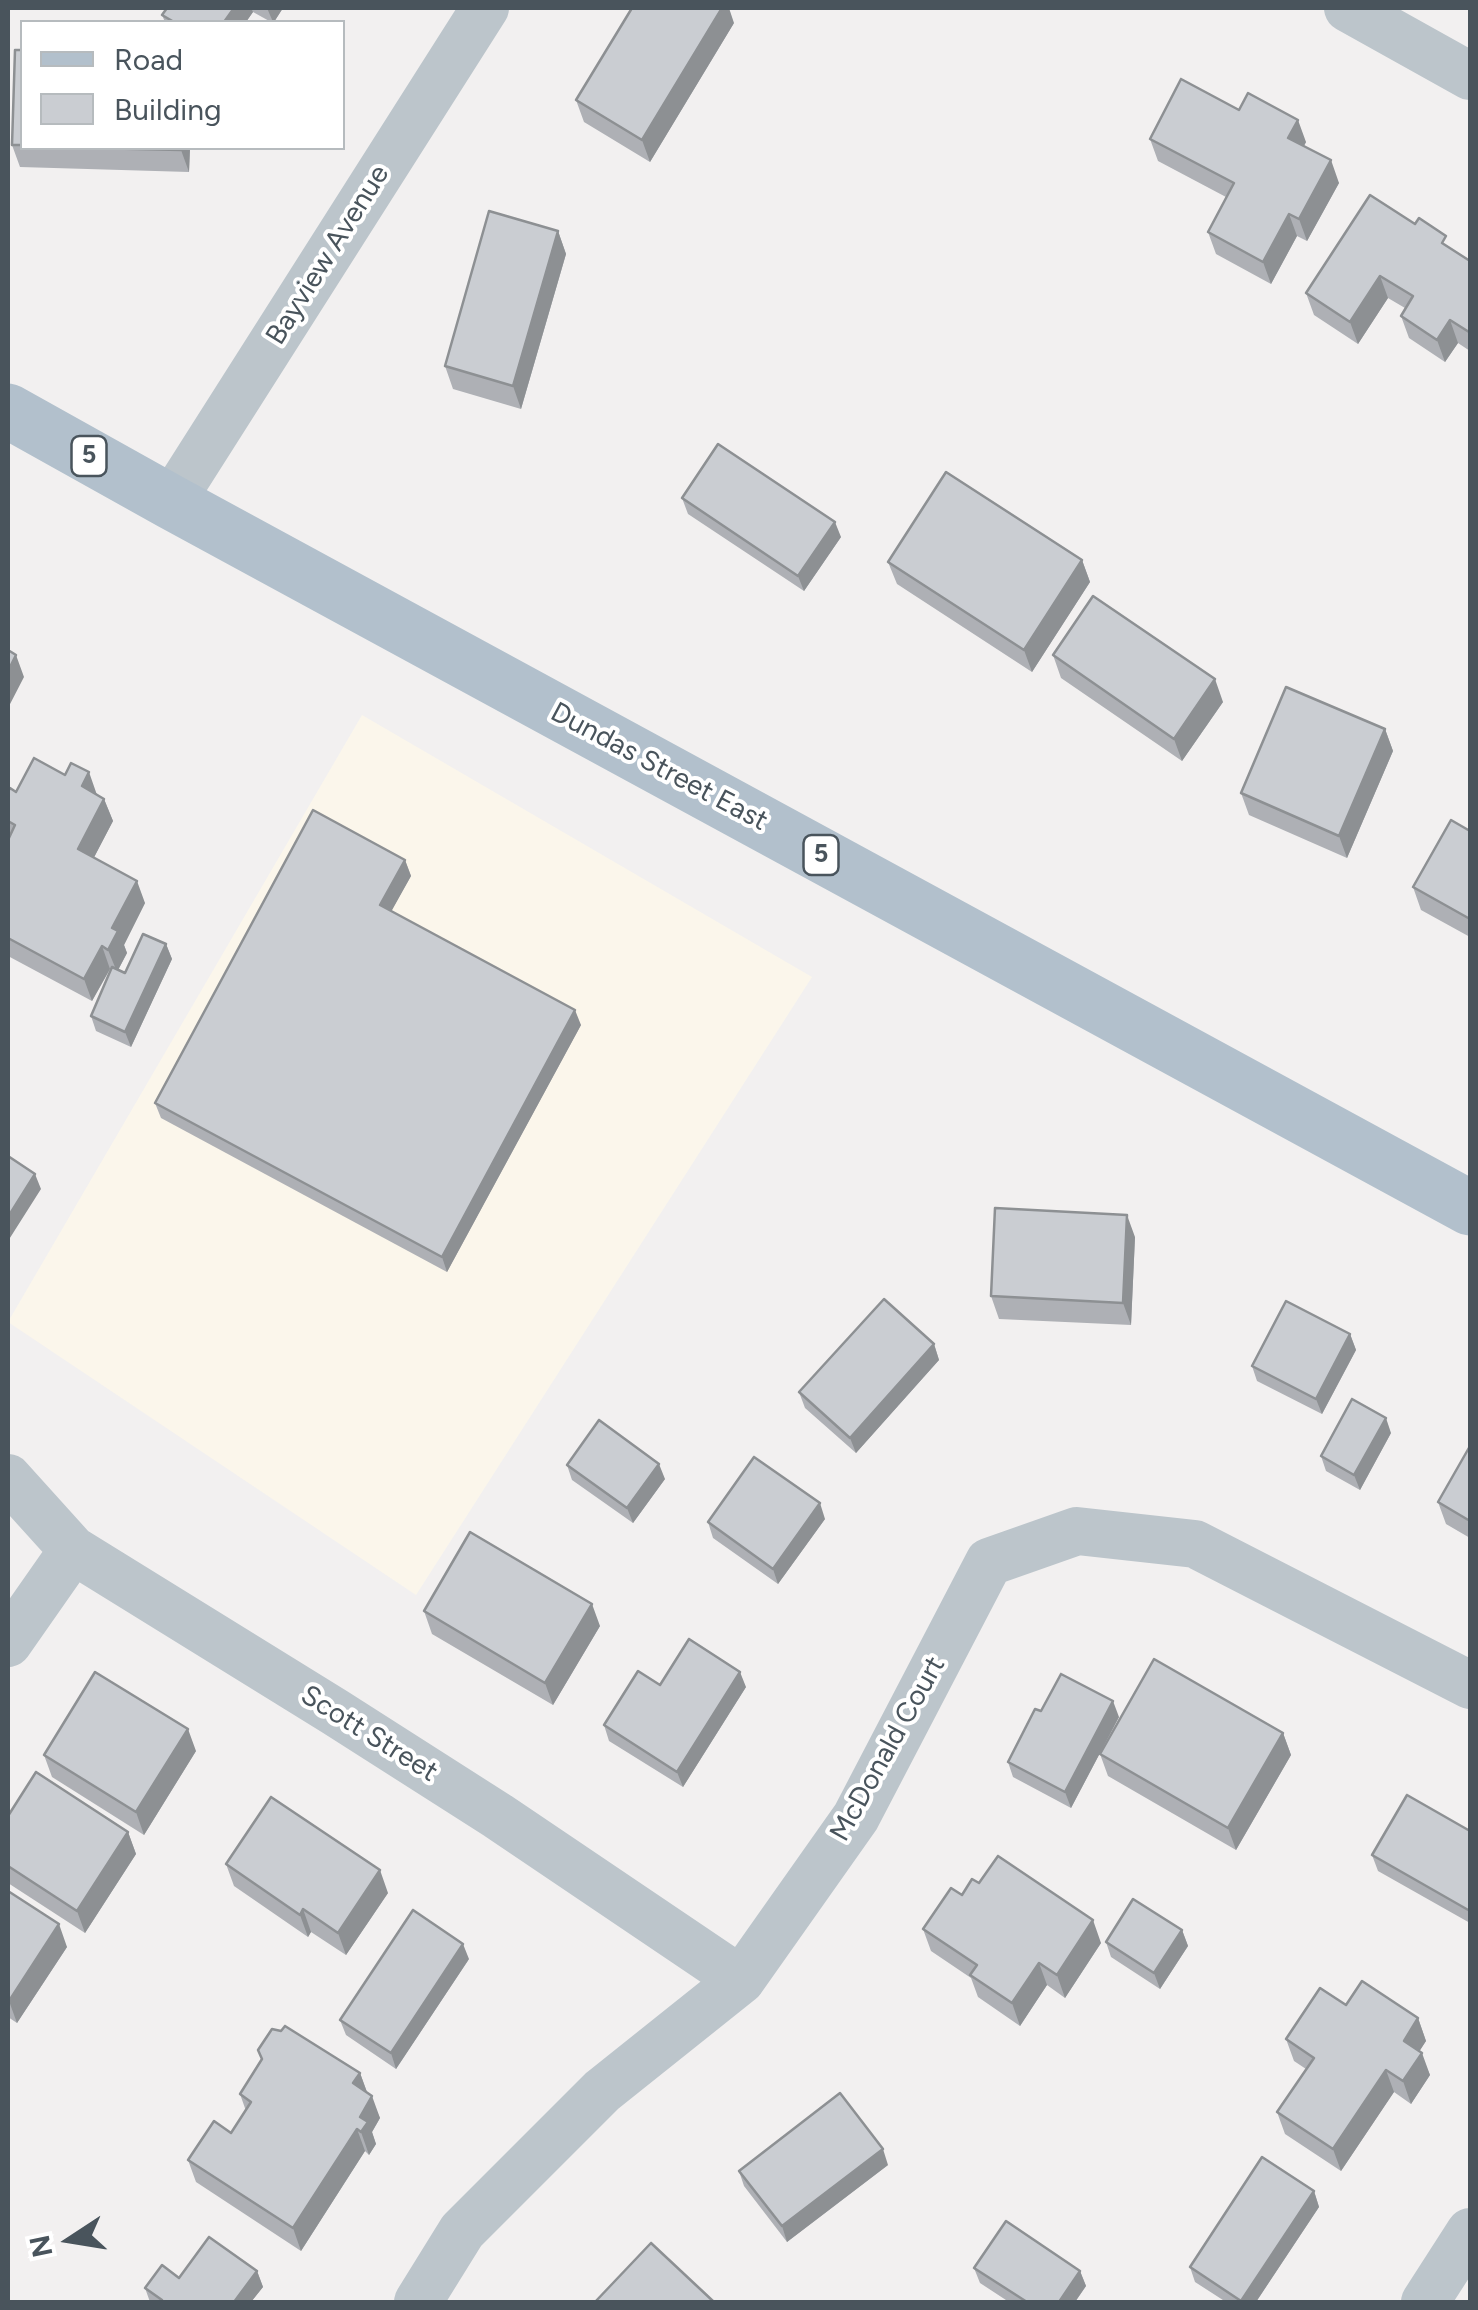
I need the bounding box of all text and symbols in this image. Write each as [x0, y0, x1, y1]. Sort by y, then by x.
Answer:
legend [20, 20, 345, 150]
text: Road [114, 41, 183, 78]
text: Building [114, 91, 222, 128]
street label: Bayview Avenue [259, 159, 397, 351]
road number: 5 [72, 436, 106, 476]
street label: Dundas Street East [545, 696, 773, 838]
road number: 5 [804, 835, 838, 875]
street label: McDonald Court [823, 1651, 953, 1847]
street label: Scott Street [294, 1679, 444, 1789]
north arrow [20, 2190, 120, 2290]
text: N [22, 2232, 60, 2260]

